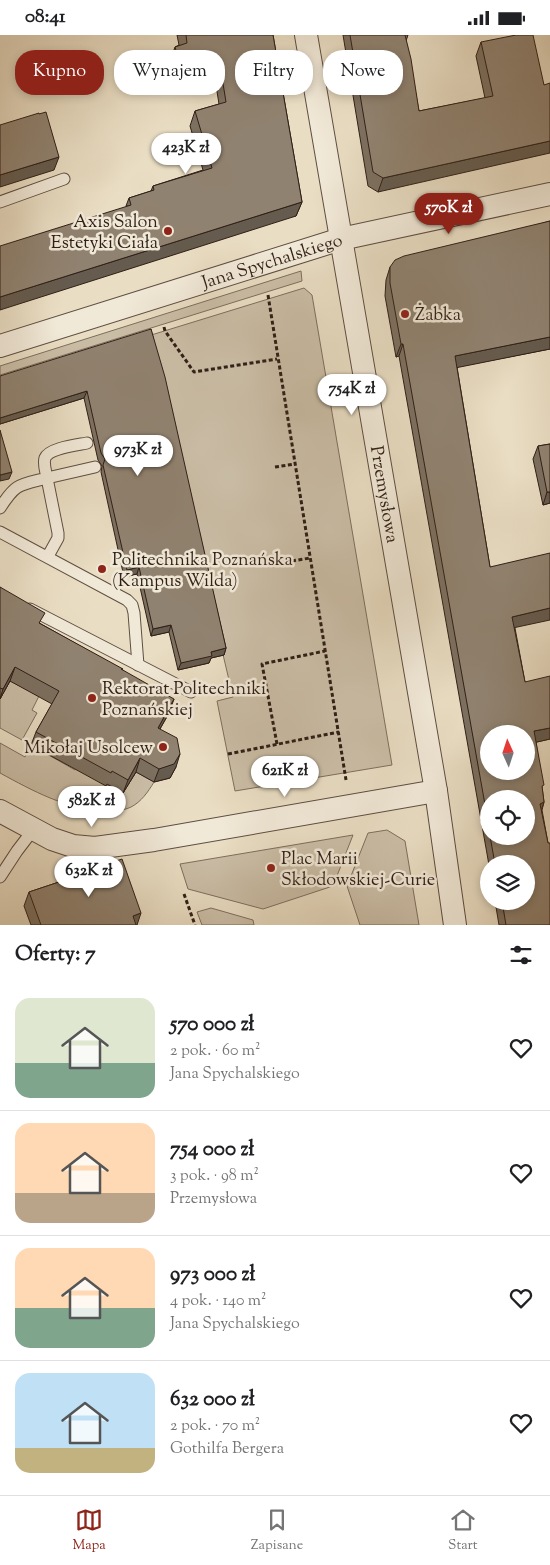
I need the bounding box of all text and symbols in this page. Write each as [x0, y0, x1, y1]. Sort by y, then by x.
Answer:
text: 08:41 [25, 4, 66, 31]
chip: Kupno [15, 50, 104, 95]
chip: Wynajem [114, 50, 225, 95]
chip: Filtry [235, 50, 313, 95]
chip: Nowe [323, 50, 403, 95]
pin: 423K zł [140, 133, 232, 175]
text: 423K zł [162, 137, 210, 160]
pin: 570K zł [403, 193, 495, 235]
text: 570K zł [425, 197, 473, 220]
place label: Axis Salon Estetyki Ciała [51, 210, 158, 257]
marker: Axis Salon Estetyki Ciała [162, 225, 174, 237]
street label: Jana Spychalskiego [198, 228, 346, 297]
place label: Żabka [415, 303, 461, 329]
marker: Żabka [399, 308, 411, 320]
pin: 754K zł [306, 373, 398, 416]
text: 754K zł [328, 378, 376, 401]
pin: 973K zł [92, 435, 184, 477]
text: 973K zł [114, 439, 162, 462]
street label: Przemysłowa [362, 444, 404, 545]
place label: Politechnika Poznańska (Kampus Wilda) [112, 548, 293, 595]
marker: Politechnika Poznańska (Kampus Wilda) [96, 563, 108, 575]
place label: Rektorat Politechniki Poznańskiej [102, 677, 266, 724]
marker: Rektorat Politechniki Poznańskiej [86, 692, 98, 704]
north arrow [480, 725, 535, 780]
map controls [480, 725, 535, 910]
place label: Mikołaj Usolcew [24, 736, 154, 762]
marker: Mikołaj Usolcew [157, 741, 169, 753]
pin: 621K zł [239, 755, 331, 798]
text: 621K zł [262, 760, 308, 783]
pin: 582K zł [46, 785, 138, 828]
text: 582K zł [69, 790, 115, 813]
button: locate [480, 790, 535, 845]
place label: Plac Marii Skłodowskiej-Curie [281, 847, 435, 894]
pin: 632K zł [43, 855, 135, 898]
button: layers [480, 855, 535, 910]
text: 632K zł [65, 860, 113, 883]
marker: Plac Marii Skłodowskiej-Curie [265, 862, 277, 874]
text: Oferty: 7 [15, 940, 96, 970]
icon: filters [507, 941, 535, 969]
text: 570 000 zł [170, 1010, 254, 1040]
icon: home [55, 1018, 115, 1078]
icon: heart [507, 1034, 535, 1062]
text: 2 pok. · 60 m² [170, 1040, 261, 1063]
text: Jana Spychalskiego [170, 1063, 300, 1086]
text: 754 000 zł [170, 1135, 254, 1165]
icon: home [55, 1143, 115, 1203]
icon: heart [507, 1159, 535, 1187]
text: 3 pok. · 98 m² [170, 1165, 259, 1188]
text: Przemysłowa [170, 1188, 257, 1211]
text: 973 000 zł [170, 1260, 255, 1290]
icon: home [55, 1268, 115, 1328]
icon: heart [507, 1284, 535, 1312]
text: 4 pok. · 140 m² [170, 1290, 266, 1313]
text: Jana Spychalskiego [170, 1313, 300, 1336]
text: 632 000 zł [170, 1385, 255, 1415]
icon: home [55, 1393, 115, 1453]
icon: heart [507, 1409, 535, 1437]
text: 2 pok. · 70 m² [170, 1415, 260, 1438]
text: Gothilfa Bergera [170, 1438, 284, 1461]
tab: Mapa [72, 1506, 106, 1556]
tab: Zapisane [251, 1506, 303, 1556]
tab: Start [448, 1506, 478, 1556]

